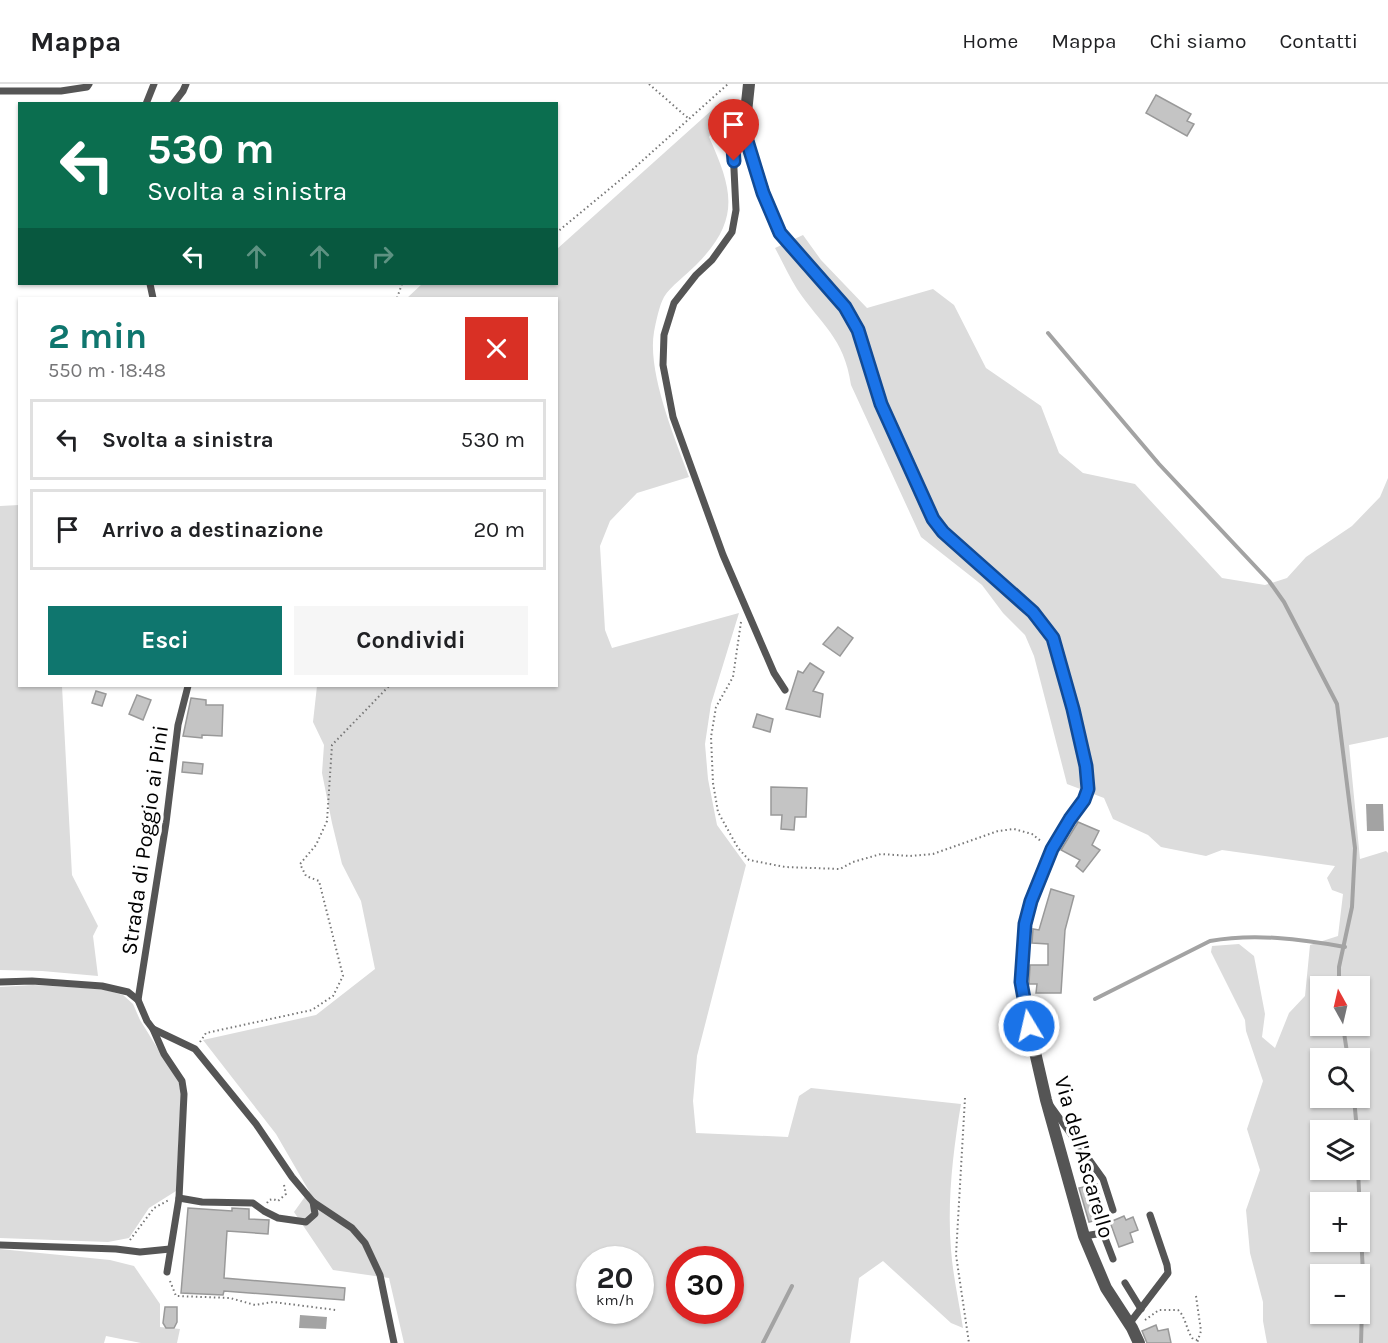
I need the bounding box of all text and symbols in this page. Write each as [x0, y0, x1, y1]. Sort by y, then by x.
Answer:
text: Mappa [30, 25, 121, 58]
text: Home [962, 29, 1018, 53]
text: Mappa [1051, 29, 1117, 53]
text: Chi siamo [1150, 29, 1246, 53]
text: Contatti [1279, 29, 1358, 53]
pin [708, 99, 759, 161]
icon: arrive [717, 108, 750, 141]
text: 530 m [147, 124, 275, 174]
icon: left [48, 126, 126, 204]
text: Svolta a sinistra [147, 175, 347, 207]
icon: left [177, 240, 210, 273]
icon: ahead [240, 240, 273, 273]
icon: ahead [303, 240, 336, 273]
icon: right [366, 240, 399, 273]
text: 2 min [48, 315, 147, 357]
button: close [465, 317, 528, 380]
text: 550 m · 18:48 [48, 359, 166, 382]
icon: left [51, 423, 84, 456]
text: Svolta a sinistra [102, 427, 274, 453]
text: 530 m [461, 427, 525, 453]
icon: arrive [51, 513, 84, 546]
text: Arrivo a destinazione [102, 517, 323, 543]
text: 20 m [473, 517, 525, 543]
button: Esci [48, 606, 282, 675]
button: Condividi [294, 606, 528, 675]
street label: Strada di Poggio ai Pini [116, 723, 174, 957]
north arrow [1310, 976, 1370, 1036]
map controls [1310, 976, 1370, 1324]
position arrow [997, 994, 1061, 1058]
button: search [1310, 1048, 1370, 1108]
street label: Via dell'Ascarello [1049, 1073, 1120, 1241]
button: layers [1310, 1120, 1370, 1180]
button: + [1310, 1192, 1370, 1252]
speed limit sign: 30 [666, 1246, 744, 1324]
text: 20 [596, 1260, 634, 1296]
button: − [1310, 1264, 1370, 1324]
text: km/h [596, 1291, 634, 1309]

